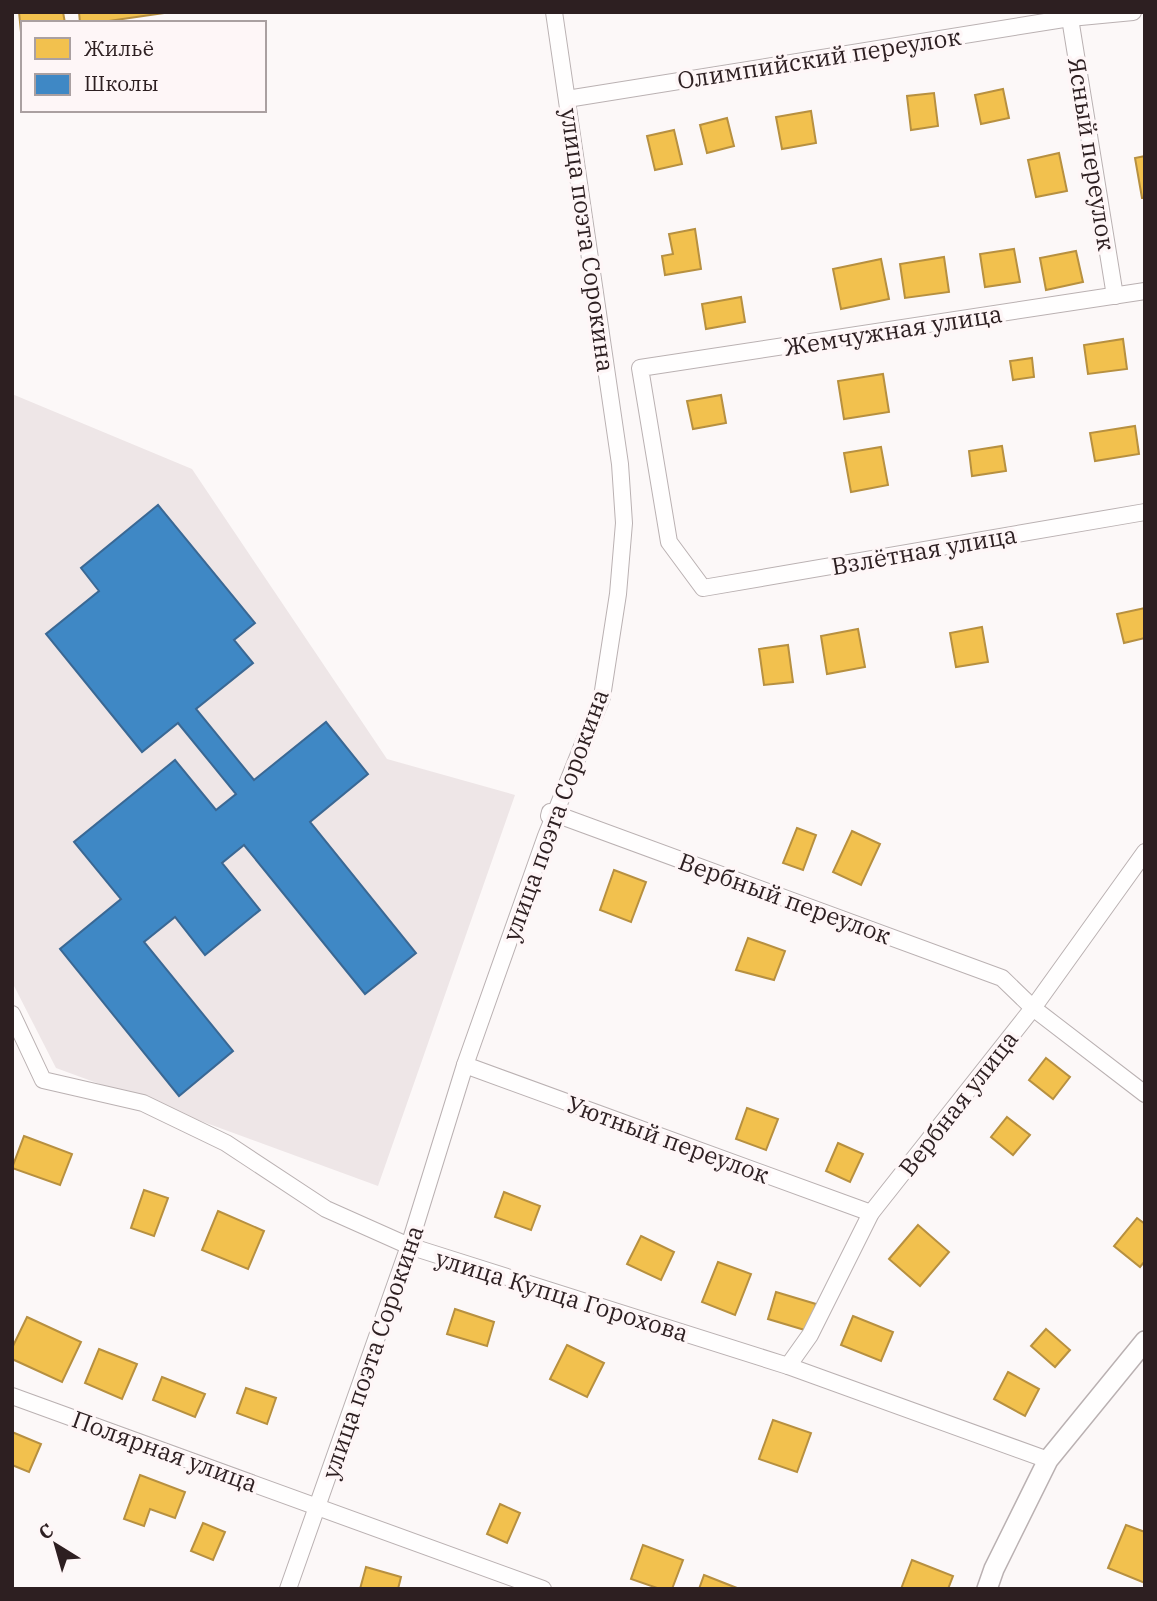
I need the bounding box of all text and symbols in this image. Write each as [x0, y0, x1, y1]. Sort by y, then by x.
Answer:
street label: Олимпийский переулок [675, 20, 963, 96]
legend [21, 21, 266, 112]
text: Жильё [84, 34, 154, 62]
street label: Ясный переулок [1061, 55, 1123, 253]
text: Школы [84, 69, 159, 97]
street label: улица поэта Сорокина [554, 106, 622, 374]
street label: Жемчужная улица [782, 297, 1004, 363]
street label: Взлётная улица [829, 518, 1019, 582]
street label: улица поэта Сорокина [494, 685, 616, 945]
street label: Вербный переулок [674, 845, 896, 951]
street label: Вербная улица [891, 1024, 1025, 1182]
street label: Уютный переулок [562, 1088, 774, 1191]
street label: улица поэта Сорокина [314, 1221, 430, 1483]
street label: улица Купца Горохова [432, 1241, 692, 1349]
street label: Полярная улица [68, 1403, 262, 1499]
north arrow [21, 1510, 91, 1580]
text: С [33, 1518, 58, 1545]

